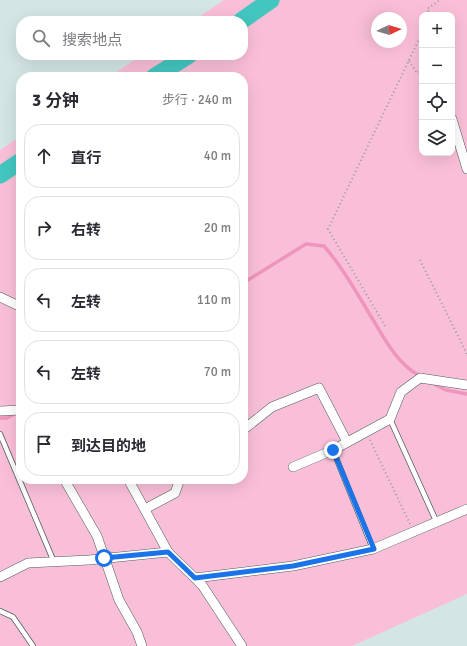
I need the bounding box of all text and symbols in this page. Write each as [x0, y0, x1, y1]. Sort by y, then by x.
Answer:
north arrow [371, 12, 407, 48]
map controls [419, 12, 455, 156]
button: + [419, 12, 455, 48]
search box [16, 16, 248, 60]
icon: search [30, 27, 52, 49]
text: 搜索地点 [62, 31, 122, 49]
button: − [419, 48, 455, 84]
button: locate [419, 84, 455, 120]
text: 3 分钟 [32, 90, 79, 111]
text: 步行 · 240 m [162, 92, 232, 108]
button: layers [419, 120, 455, 156]
icon: ahead [33, 145, 55, 167]
text: 40 m [204, 148, 231, 164]
text: 直行 [71, 149, 101, 167]
icon: right [33, 217, 55, 239]
text: 20 m [204, 220, 231, 236]
text: 右转 [71, 221, 101, 239]
icon: left [33, 289, 55, 311]
text: 110 m [197, 292, 231, 308]
text: 左转 [71, 293, 101, 311]
icon: left [33, 361, 55, 383]
text: 70 m [204, 364, 231, 380]
text: 左转 [71, 365, 101, 383]
icon: arrive [33, 433, 55, 455]
text: 到达目的地 [71, 437, 146, 455]
route end [324, 441, 342, 459]
route start [95, 549, 113, 567]

